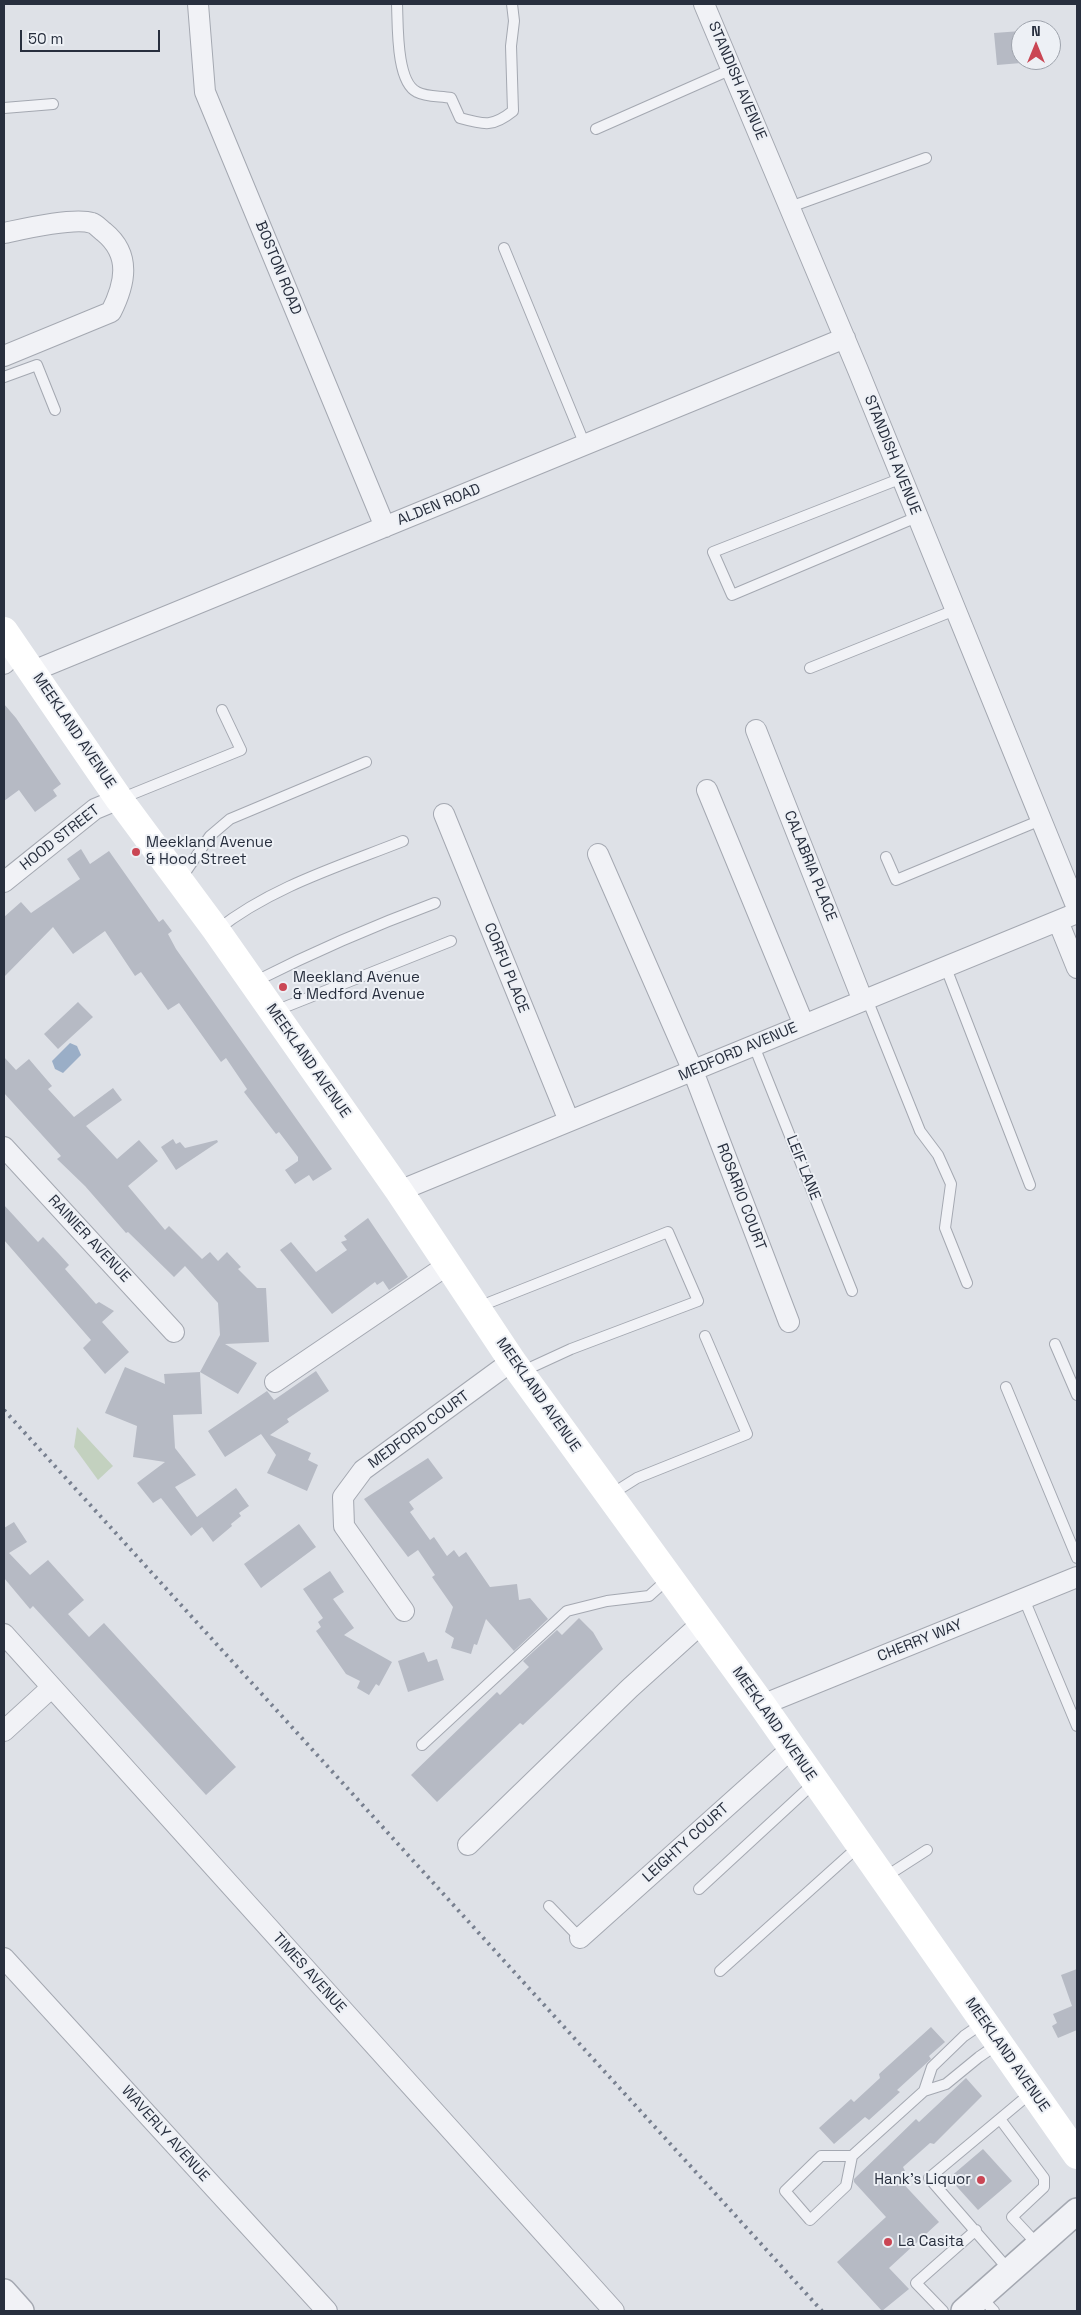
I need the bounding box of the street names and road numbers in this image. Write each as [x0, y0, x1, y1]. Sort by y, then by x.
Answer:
street label: STANDISH AVENUE [704, 19, 770, 143]
street label: BOSTON ROAD [251, 218, 305, 318]
street label: STANDISH AVENUE [860, 393, 924, 517]
street label: ALDEN ROAD [395, 480, 483, 530]
street label: MEEKLAND AVENUE [29, 670, 119, 792]
street label: HOOD STREET [17, 801, 103, 875]
street label: CALABRIA PLACE [780, 808, 840, 924]
street label: CORFU PLACE [480, 920, 532, 1016]
street label: MEEKLAND AVENUE [262, 1000, 354, 1122]
street label: MEDFORD AVENUE [676, 1019, 800, 1085]
street label: LEIF LANE [782, 1133, 824, 1203]
street label: ROSARIO COURT [712, 1141, 770, 1253]
street label: RAINIER AVENUE [44, 1192, 134, 1286]
street label: MEEKLAND AVENUE [492, 1334, 584, 1456]
street label: MEDFORD COURT [365, 1387, 473, 1473]
street label: CHERRY WAY [875, 1616, 965, 1666]
street label: MEEKLAND AVENUE [728, 1663, 820, 1785]
street label: LEIGHTY COURT [639, 1800, 733, 1886]
street label: TIMES AVENUE [268, 1929, 350, 2017]
street label: MEEKLAND AVENUE [961, 1994, 1053, 2116]
street label: WAVERLY AVENUE [117, 2082, 213, 2186]

